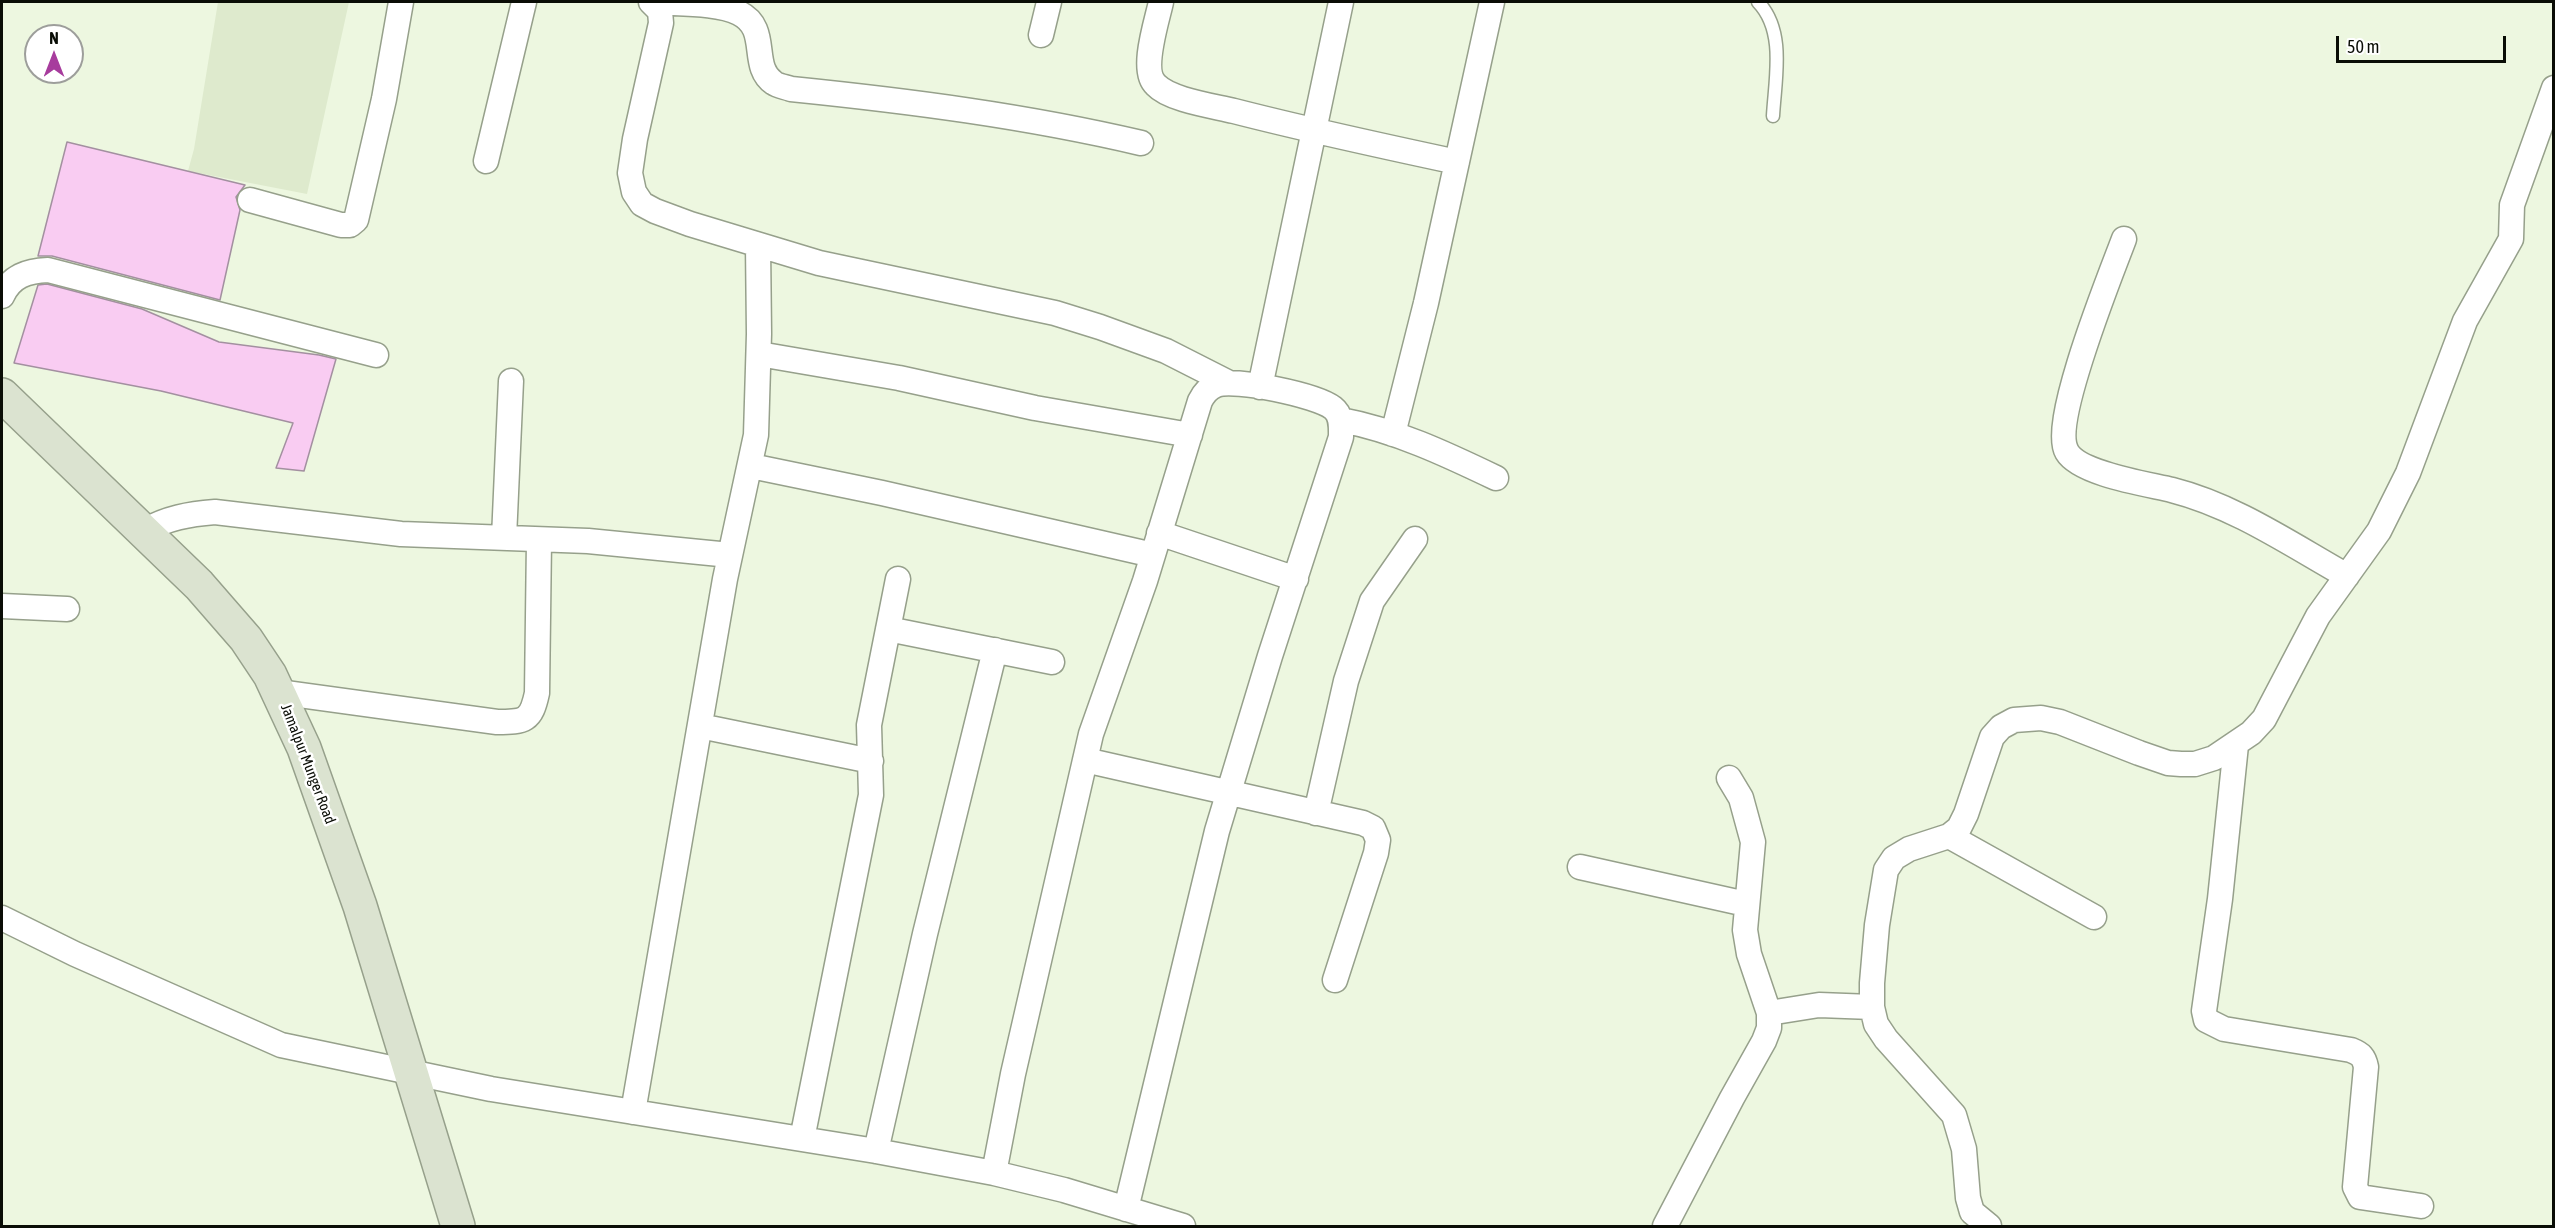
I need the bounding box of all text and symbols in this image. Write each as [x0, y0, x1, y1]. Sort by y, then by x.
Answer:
north arrow [24, 24, 84, 84]
scale bar [2339, 24, 2508, 62]
text: N [49, 29, 59, 47]
text: 50 m [2347, 36, 2379, 57]
street label: Jamalpur Munger Road [277, 701, 339, 827]

